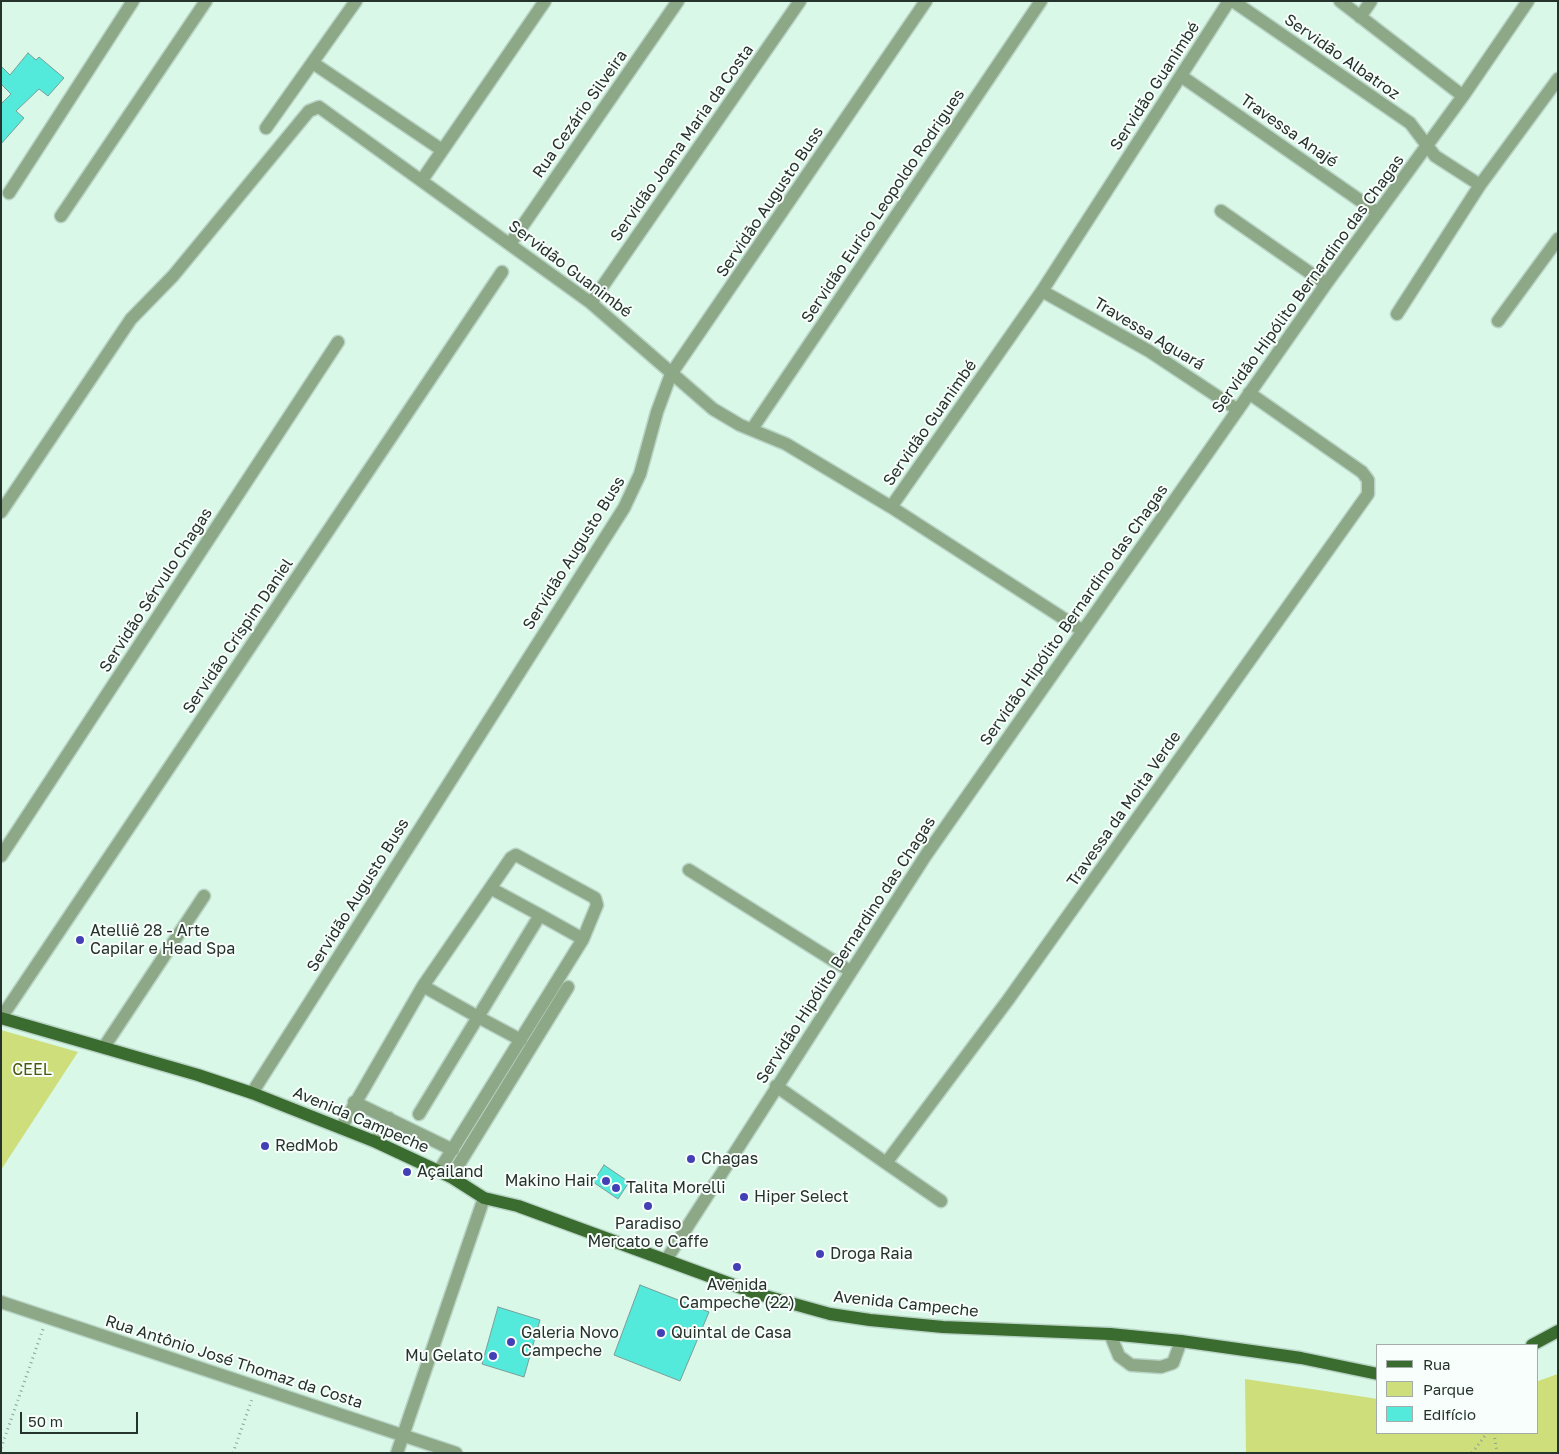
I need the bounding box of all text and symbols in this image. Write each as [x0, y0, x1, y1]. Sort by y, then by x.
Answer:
street label: Servidão Albatroz [1281, 10, 1403, 104]
street label: Servidão Guanimbé [1106, 18, 1204, 154]
street label: Servidão Joana Maria da Costa [606, 41, 758, 245]
street label: Rua Cezário Silveira [529, 46, 631, 182]
street label: Servidão Eurico Leopoldo Rodrigues [797, 85, 969, 327]
street label: Travessa Anajé [1237, 90, 1341, 172]
street label: Servidão Augusto Buss [712, 123, 828, 281]
street label: Servidão Hipólito Bernardino das Chagas [1208, 151, 1408, 417]
street label: Servidão Guanimbé [505, 216, 635, 322]
street label: Travessa Aguará [1090, 293, 1208, 375]
street label: Servidão Guanimbé [879, 356, 981, 490]
street label: Servidão Augusto Buss [519, 473, 629, 633]
street label: Servidão Hipólito Bernardino das Chagas [976, 481, 1172, 749]
street label: Servidão Sérvulo Chagas [96, 504, 216, 676]
street label: Servidão Crispim Daniel [179, 555, 297, 717]
street label: Travessa da Moita Verde [1063, 728, 1185, 890]
street label: Servidão Hipólito Bernardino das Chagas [752, 813, 940, 1087]
street label: Servidão Augusto Buss [303, 815, 413, 975]
place label: Atelliê 28 - Arte Capilar e Head Spa [90, 921, 235, 959]
marker: Atelliê 28 - Arte Capilar e Head Spa [74, 934, 86, 946]
park label: CEEL [12, 1060, 52, 1080]
street label: Avenida Campeche [290, 1083, 432, 1157]
place label: RedMob [275, 1136, 338, 1156]
marker: RedMob [259, 1140, 271, 1152]
place label: Chagas [701, 1149, 758, 1169]
marker: Chagas [685, 1153, 697, 1165]
place label: Açailand [417, 1162, 483, 1182]
marker: Açailand [401, 1166, 413, 1178]
place label: Makino Hair [505, 1171, 596, 1191]
marker: Makino Hair [600, 1175, 612, 1187]
place label: Talita Morelli [626, 1178, 726, 1198]
marker: Talita Morelli [610, 1182, 622, 1194]
place label: Hiper Select [754, 1187, 849, 1207]
marker: Hiper Select [738, 1191, 750, 1203]
marker: Paradiso Mercato e Caffe [642, 1200, 654, 1212]
place label: Paradiso Mercato e Caffe [588, 1214, 708, 1252]
place label: Droga Raia [830, 1244, 913, 1264]
marker: Droga Raia [814, 1248, 826, 1260]
marker: Avenida Campeche (22) [731, 1261, 743, 1273]
place label: Avenida Campeche (22) [679, 1275, 795, 1313]
street label: Avenida Campeche [833, 1287, 979, 1321]
street label: Rua Antônio José Thomaz da Costa [103, 1311, 365, 1413]
place label: Galeria Novo Campeche [521, 1323, 619, 1361]
place label: Quintal de Casa [671, 1323, 792, 1343]
marker: Quintal de Casa [655, 1327, 667, 1339]
marker: Galeria Novo Campeche [505, 1336, 517, 1348]
legend [1376, 1344, 1539, 1434]
place label: Mu Gelato [405, 1346, 483, 1366]
marker: Mu Gelato [487, 1350, 499, 1362]
text: Rua [1423, 1355, 1450, 1373]
text: Parque [1423, 1380, 1474, 1398]
scale bar [22, 1402, 140, 1434]
text: Edifício [1423, 1405, 1476, 1423]
text: 50 m [28, 1412, 63, 1430]

